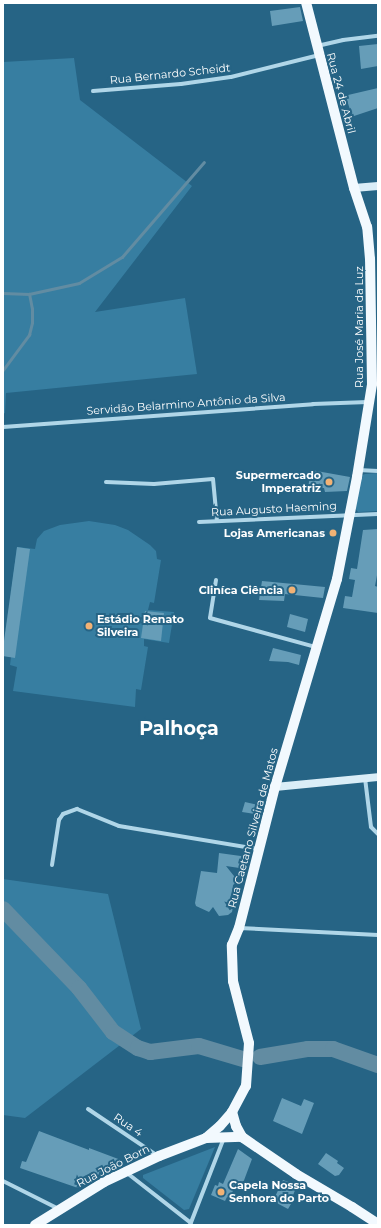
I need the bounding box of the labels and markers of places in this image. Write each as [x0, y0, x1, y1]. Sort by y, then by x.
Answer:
place label: Supermercado Imperatriz [236, 469, 321, 495]
marker: Supermercado Imperatriz [324, 477, 334, 487]
place label: Lojas Americanas [224, 526, 325, 540]
marker: Lojas Americanas [328, 528, 338, 538]
place label: Cliníca Ciência [199, 583, 283, 597]
marker: Cliníca Ciência [286, 584, 298, 596]
place label: Estádio Renato Silveira [97, 613, 184, 639]
marker: Estádio Renato Silveira [84, 621, 94, 631]
place label: Capela Nossa Senhora do Parto [229, 1179, 329, 1205]
marker: Capela Nossa Senhora do Parto [216, 1187, 226, 1197]

